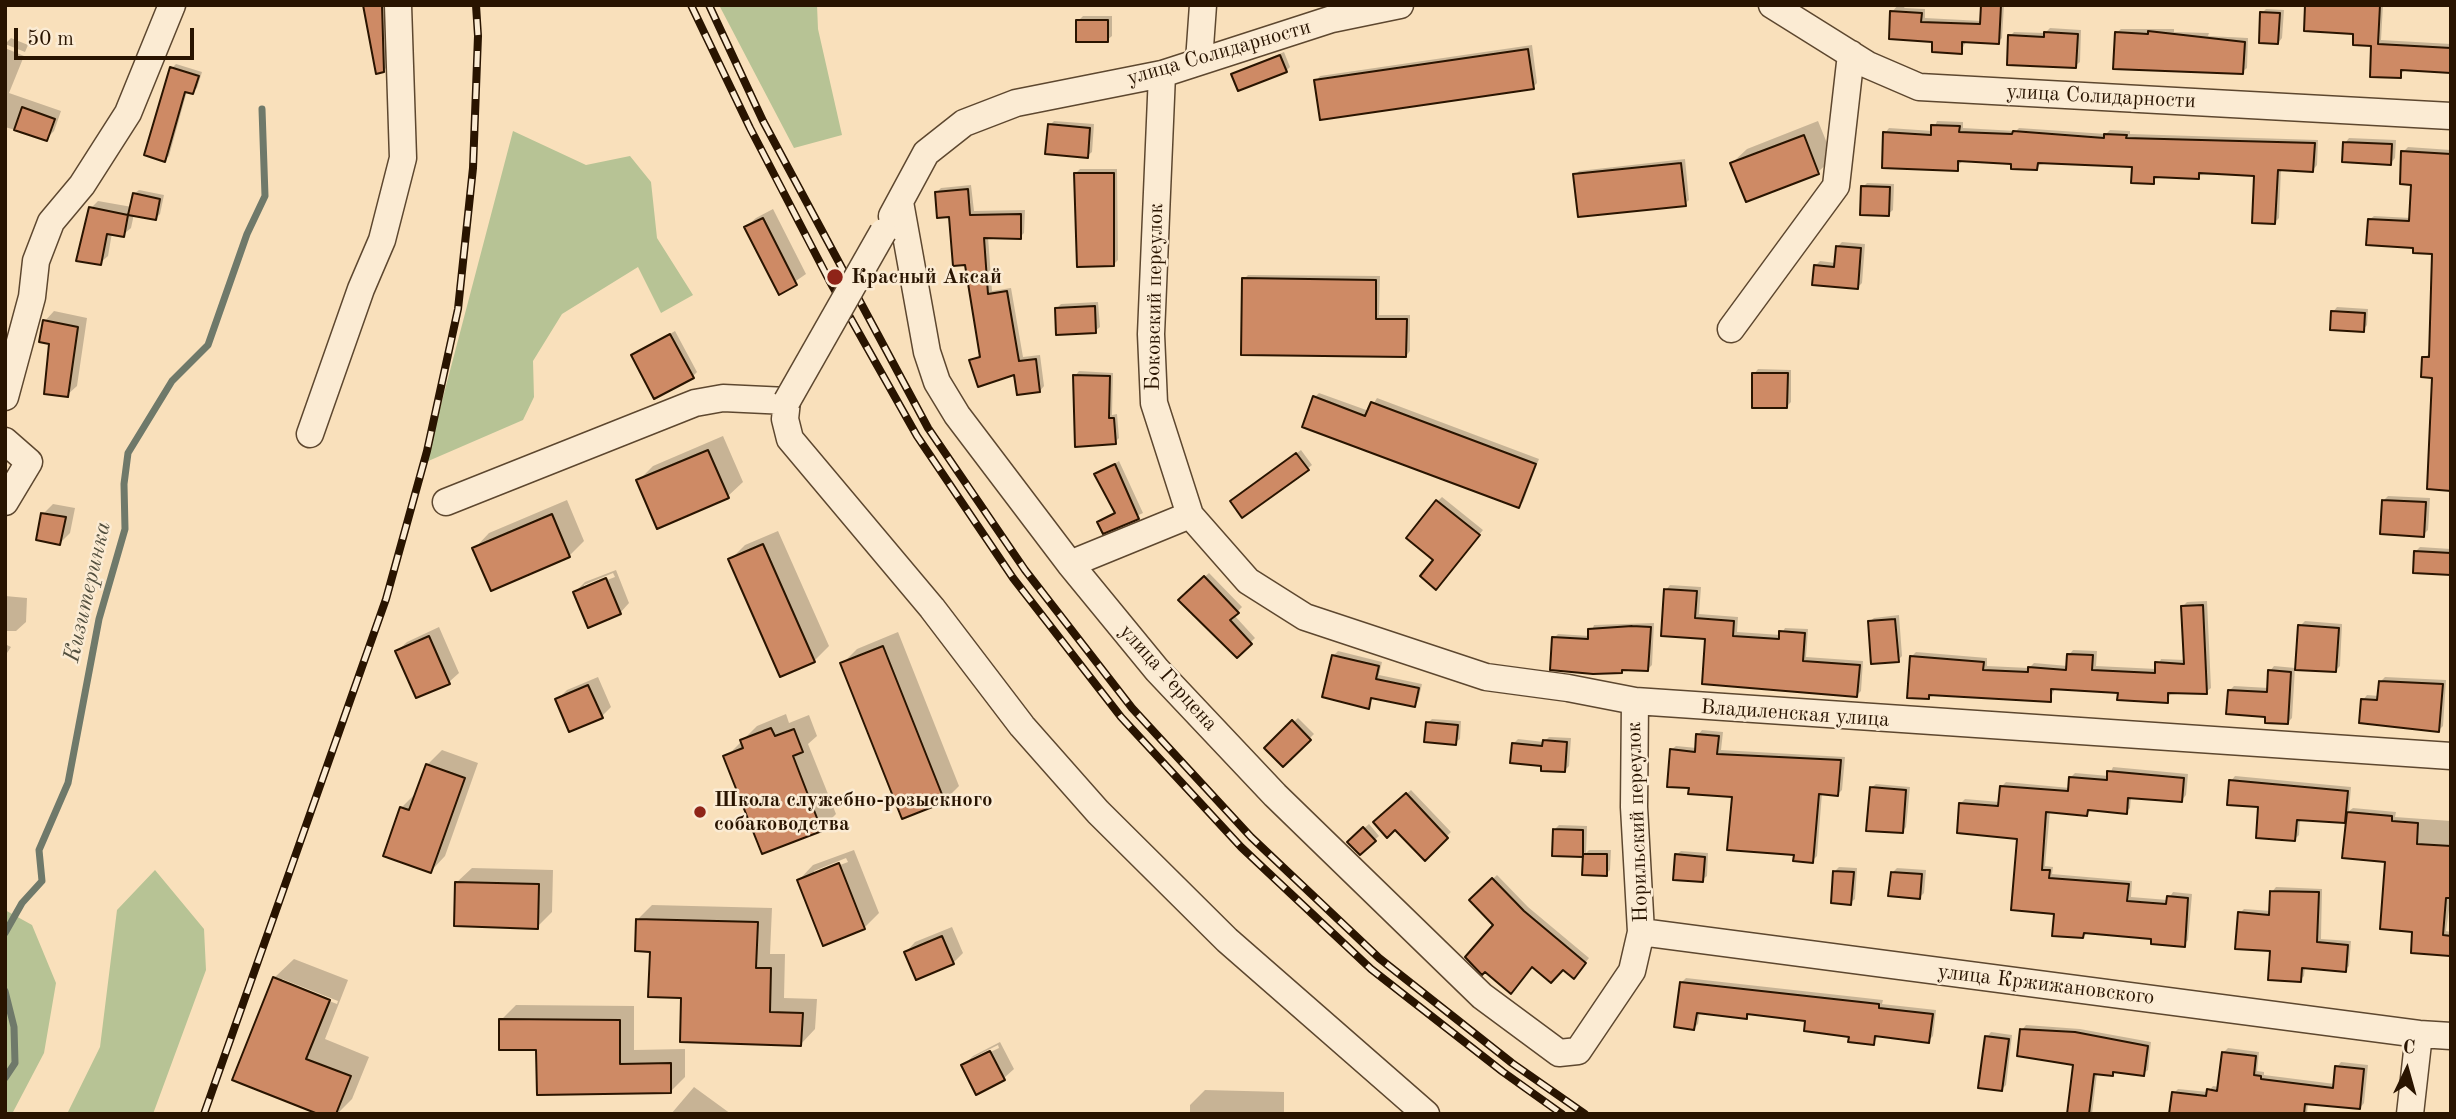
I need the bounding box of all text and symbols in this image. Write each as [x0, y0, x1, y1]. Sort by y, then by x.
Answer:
scale bar [18, 14, 198, 58]
street label: улица Солидарности [1124, 15, 1314, 91]
text: 50 m [27, 29, 74, 50]
street label: улица Солидарности [2006, 79, 2196, 115]
street label: Боковский переулок [1141, 203, 1169, 391]
place label: Красный Аксай [851, 264, 1002, 290]
marker: Красный Аксай [825, 267, 845, 287]
water label: Кизитеринка [58, 519, 118, 665]
street label: улица Герцена [1113, 619, 1223, 737]
street label: Владиленская улица [1700, 695, 1890, 733]
street label: Норильский переулок [1622, 721, 1654, 923]
place label: Школа служебно-розыскного собаководства [714, 787, 993, 837]
marker: Школа служебно-розыскного собаководства [692, 804, 708, 820]
street label: улица Кржижановского [1936, 959, 2156, 1011]
north arrow [2372, 1035, 2442, 1105]
text: С [2402, 1039, 2416, 1059]

